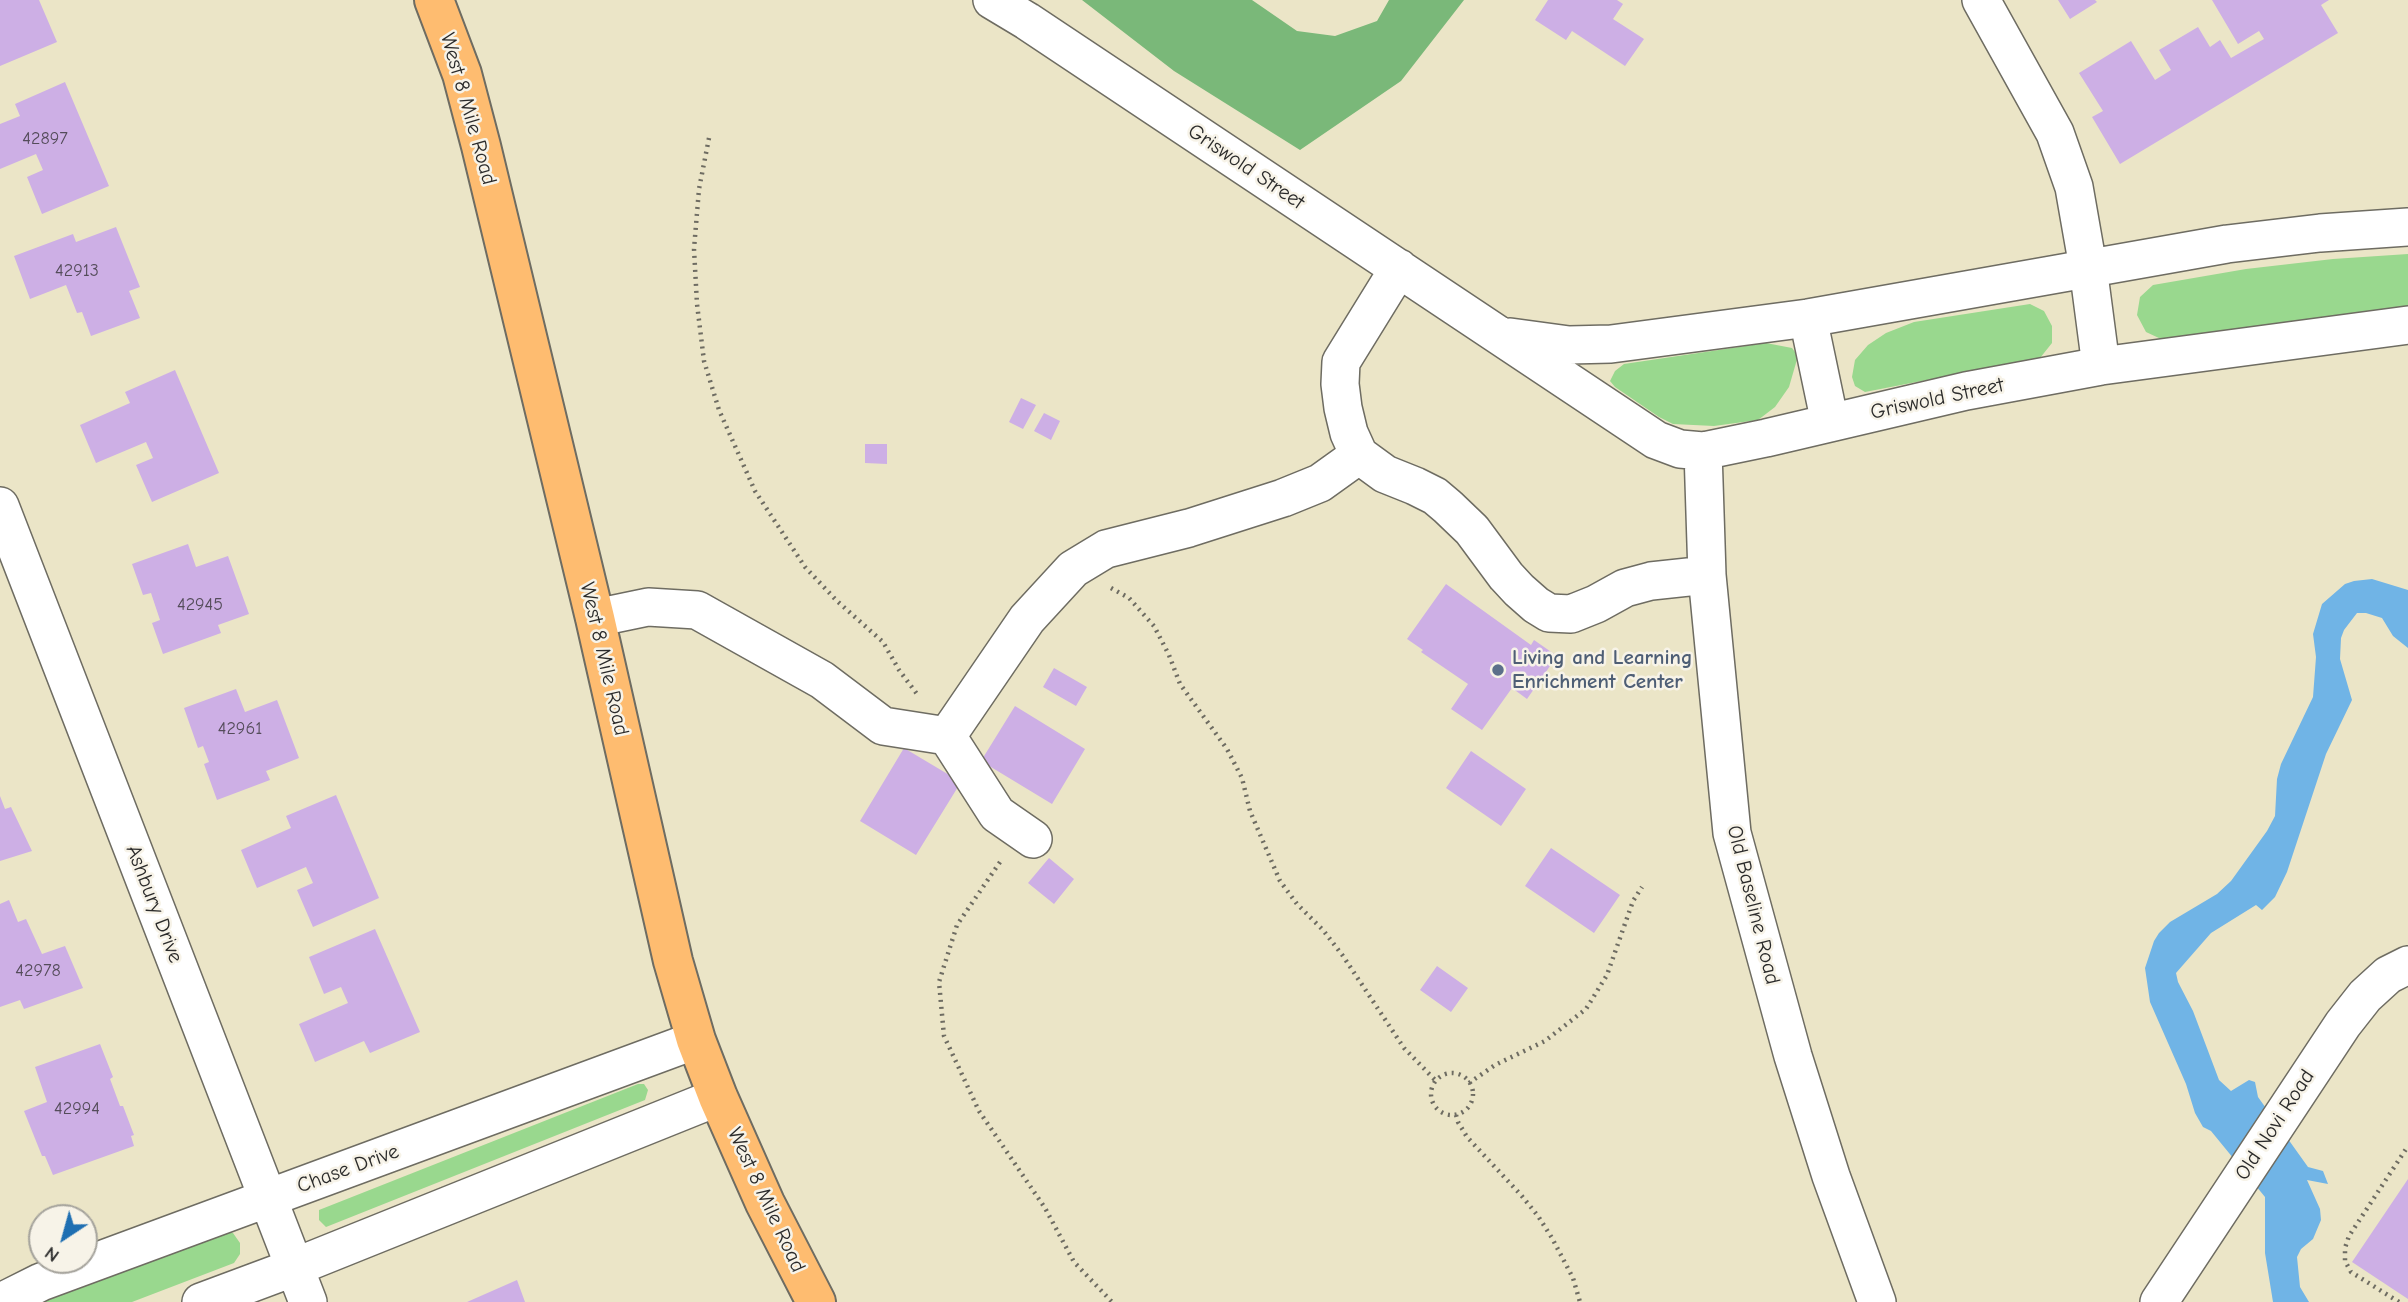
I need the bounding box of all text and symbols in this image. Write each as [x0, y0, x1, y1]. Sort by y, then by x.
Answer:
street label: West 8 Mile Road [434, 30, 502, 188]
street label: Griswold Street [1183, 119, 1309, 215]
house number: 42897 [22, 128, 68, 150]
house number: 42913 [55, 260, 99, 282]
street label: Griswold Street [1868, 373, 2006, 425]
street label: West 8 Mile Road [574, 580, 634, 738]
house number: 42945 [177, 594, 223, 616]
place label: Living and Learning Enrichment Center [1512, 645, 1692, 695]
marker: Living and Learning Enrichment Center [1490, 662, 1506, 678]
house number: 42961 [218, 718, 262, 740]
street label: Old Baseline Road [1721, 823, 1785, 987]
street label: Ashbury Drive [120, 842, 188, 966]
house number: 42978 [15, 960, 61, 982]
street label: Old Novi Road [2230, 1065, 2320, 1185]
house number: 42994 [54, 1098, 100, 1120]
street label: West 8 Mile Road [721, 1124, 811, 1276]
street label: Chase Drive [294, 1139, 402, 1199]
north arrow [28, 1204, 98, 1274]
text: N [40, 1242, 63, 1267]

